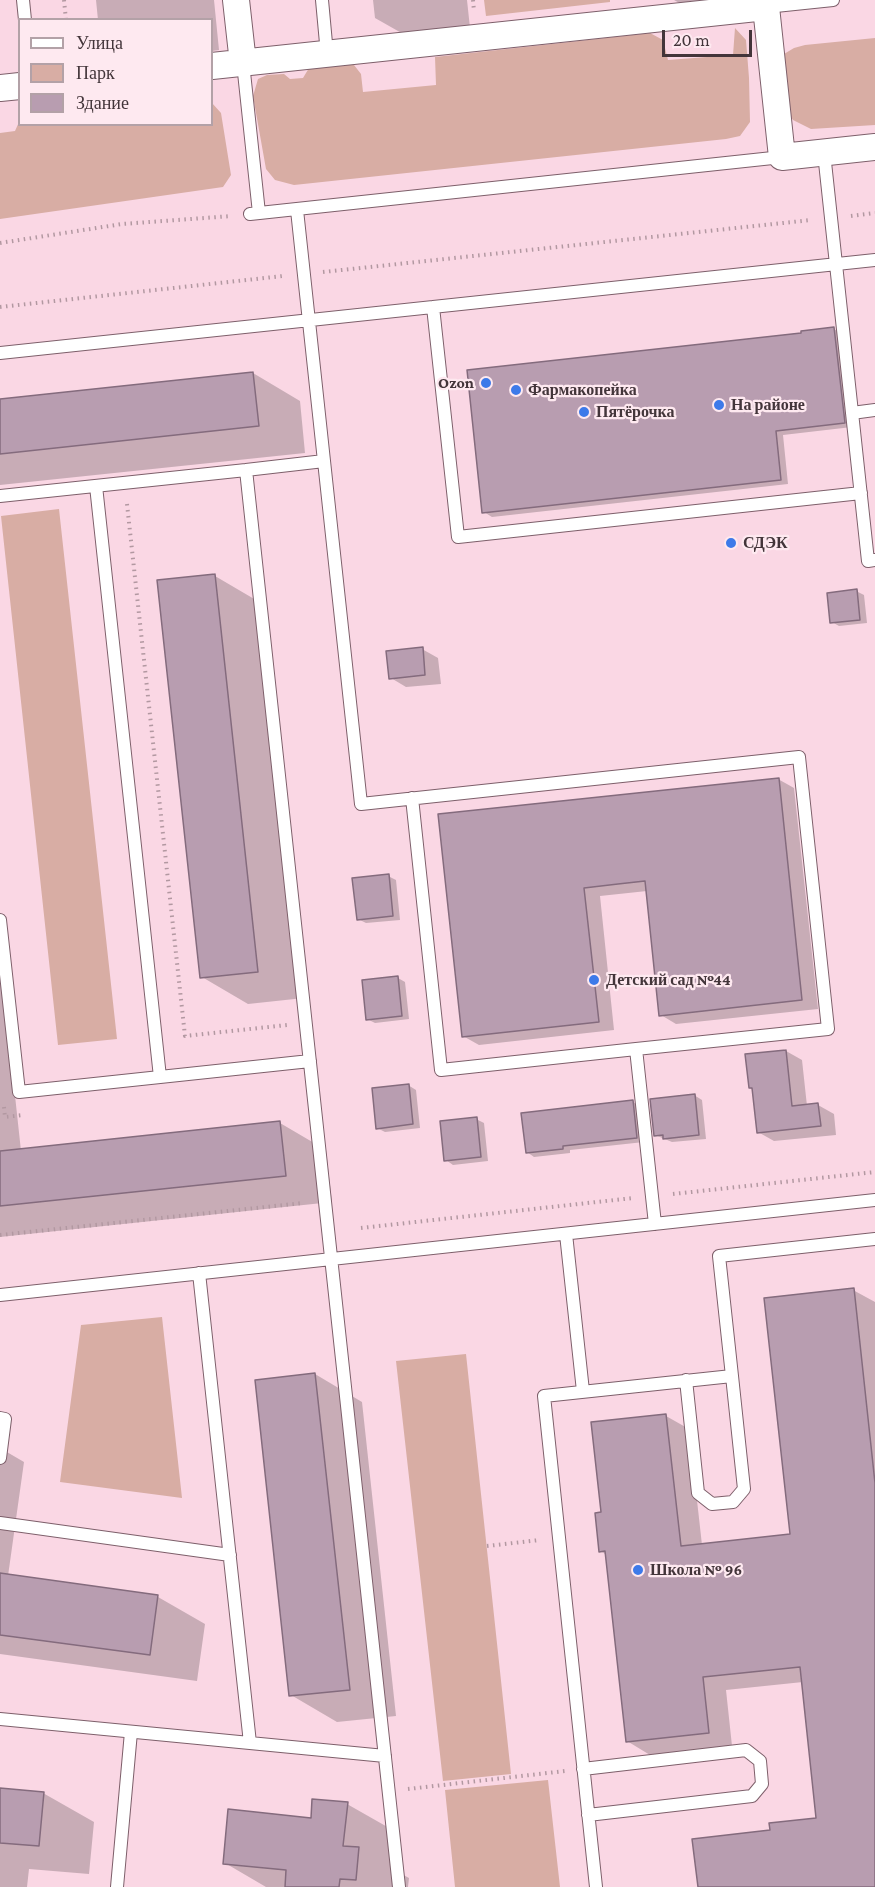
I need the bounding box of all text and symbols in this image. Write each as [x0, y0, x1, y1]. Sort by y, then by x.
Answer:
legend [18, 18, 213, 126]
scale bar [665, 18, 755, 56]
text: 20 m [673, 30, 710, 50]
text: Улица [76, 33, 123, 53]
text: Парк [76, 63, 115, 83]
text: Здание [76, 93, 129, 113]
place label: Ozon [438, 373, 474, 393]
marker: Ozon [479, 376, 493, 390]
place label: Фармакопейка [528, 380, 637, 400]
marker: Фармакопейка [509, 383, 523, 397]
place label: На районе [731, 395, 805, 415]
marker: На районе [712, 398, 726, 412]
place label: Пятёрочка [596, 402, 675, 422]
marker: Пятёрочка [577, 405, 591, 419]
place label: СДЭК [743, 533, 788, 553]
marker: СДЭК [724, 536, 738, 550]
place label: Детский сад №44 [606, 970, 731, 990]
marker: Детский сад №44 [587, 973, 601, 987]
place label: Школа № 96 [650, 1560, 742, 1580]
marker: Школа № 96 [631, 1563, 645, 1577]

